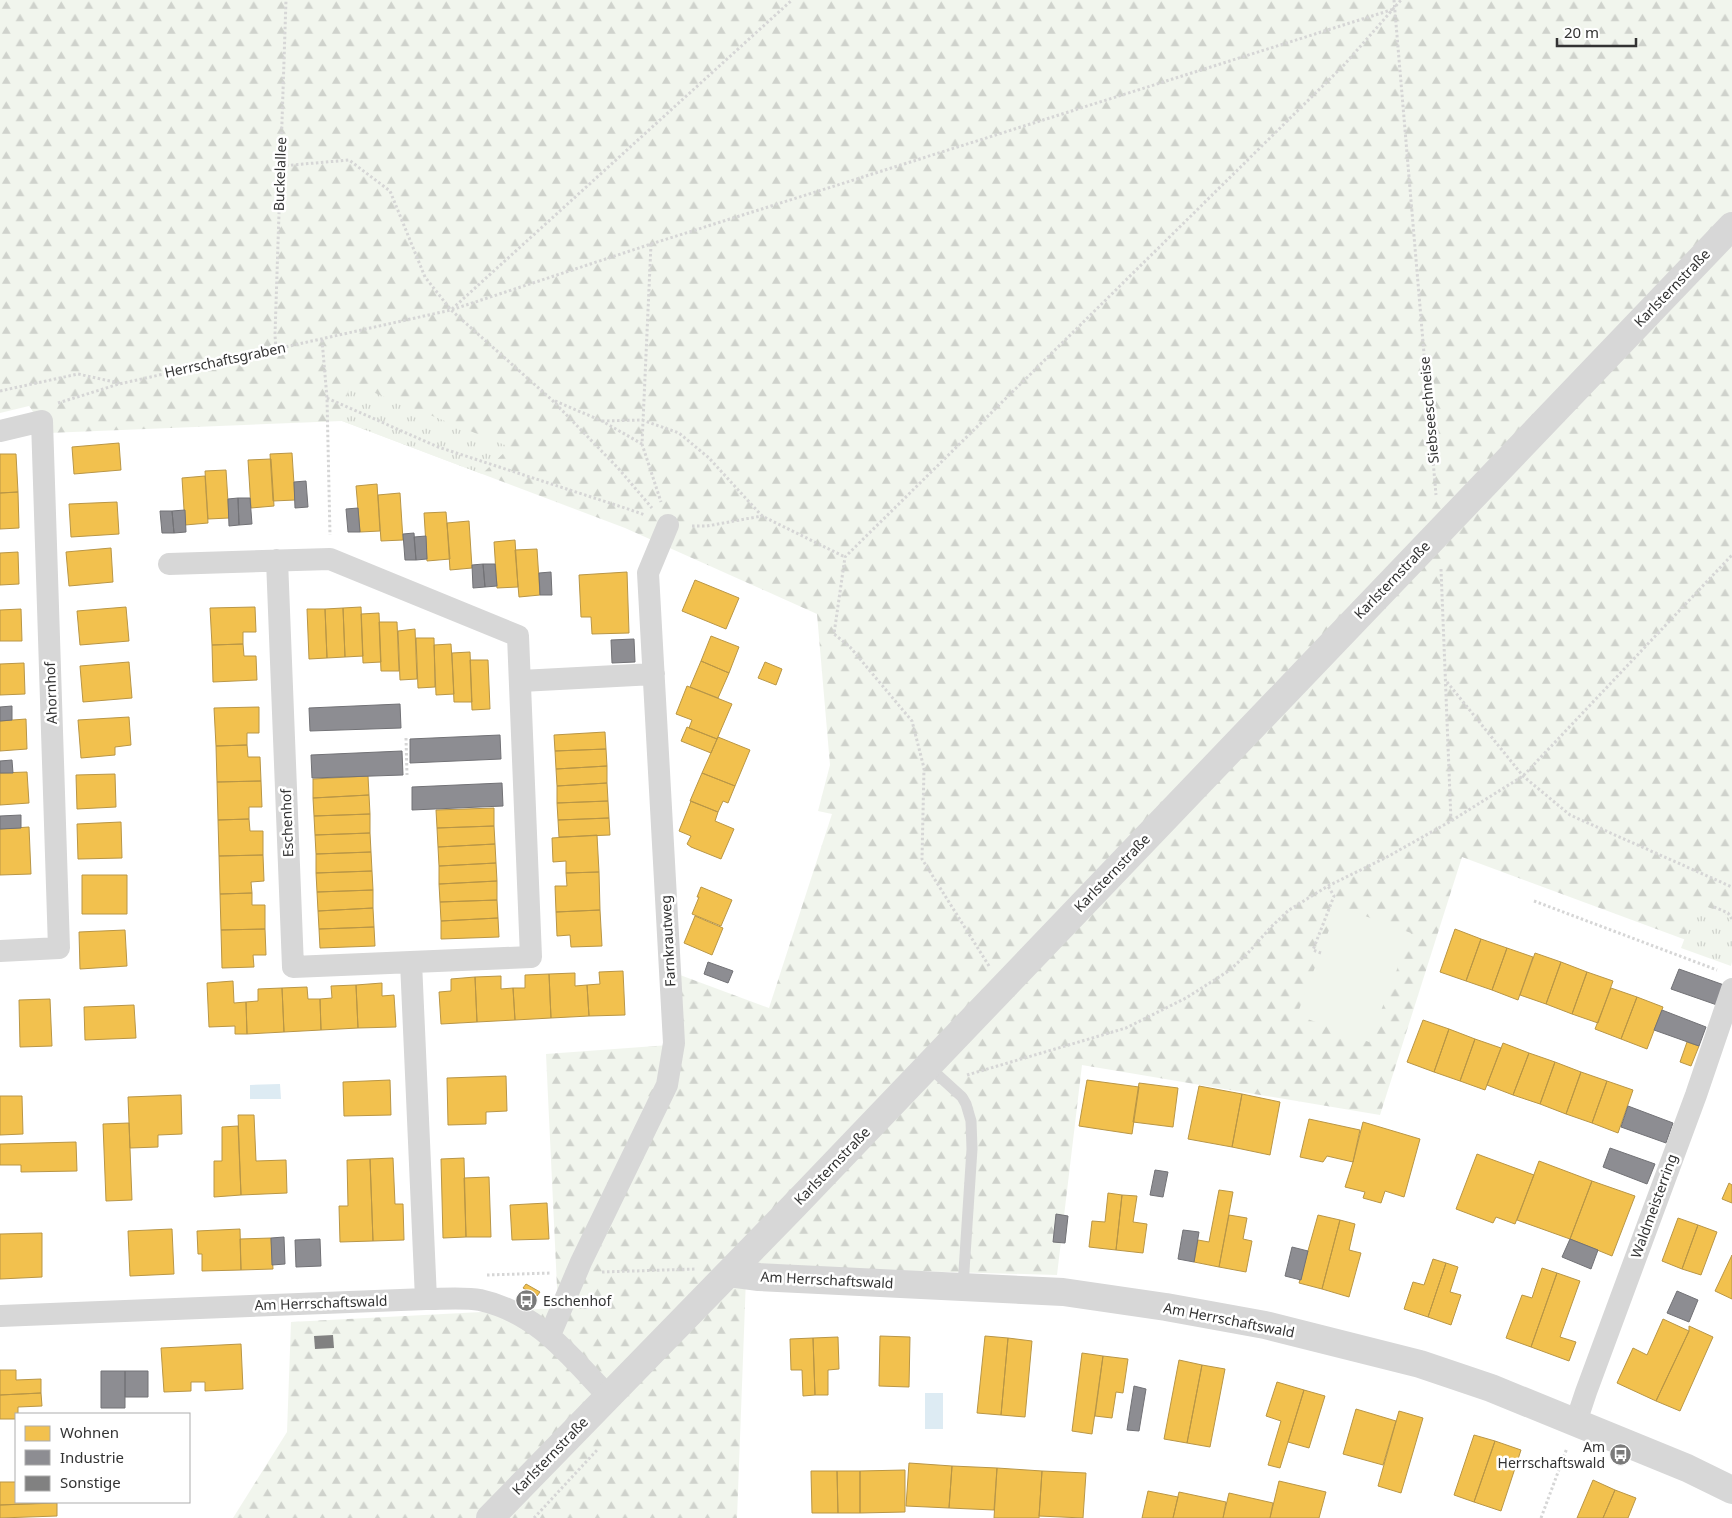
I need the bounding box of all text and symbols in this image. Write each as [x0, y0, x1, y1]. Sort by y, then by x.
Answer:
scale bar [1557, 15, 1636, 47]
text: 20 m [1564, 22, 1599, 42]
street label: Buckelallee [269, 136, 290, 211]
street label: Karlsternstraße [1629, 244, 1714, 331]
street label: Herrschaftsgraben [163, 337, 287, 382]
street label: Siebseeschneise [1414, 356, 1443, 464]
street label: Karlsternstraße [1349, 536, 1434, 623]
street label: Ahornhof [40, 660, 61, 725]
street label: Eschenhof [276, 787, 297, 858]
street label: Karlsternstraße [1069, 829, 1154, 916]
street label: Farnkrautweg [656, 895, 679, 987]
street label: Karlsternstraße [789, 1122, 874, 1209]
street label: Waldmeisterring [1626, 1151, 1681, 1261]
street label: Am Herrschaftswald [760, 1267, 894, 1292]
bus stop icon: Eschenhof [515, 1289, 539, 1313]
street label: Am Herrschaftswald [254, 1291, 388, 1314]
place label: Eschenhof [543, 1291, 613, 1310]
street label: Am Herrschaftswald [1162, 1297, 1296, 1342]
street label: Karlsternstraße [507, 1412, 592, 1499]
legend [15, 1413, 190, 1503]
text: Wohnen [60, 1422, 119, 1442]
place label: Am Herrschaftswald [1498, 1437, 1605, 1472]
bus stop icon: Am Herrschaftswald [1609, 1443, 1633, 1467]
text: Industrie [60, 1447, 124, 1467]
text: Sonstige [60, 1472, 121, 1492]

